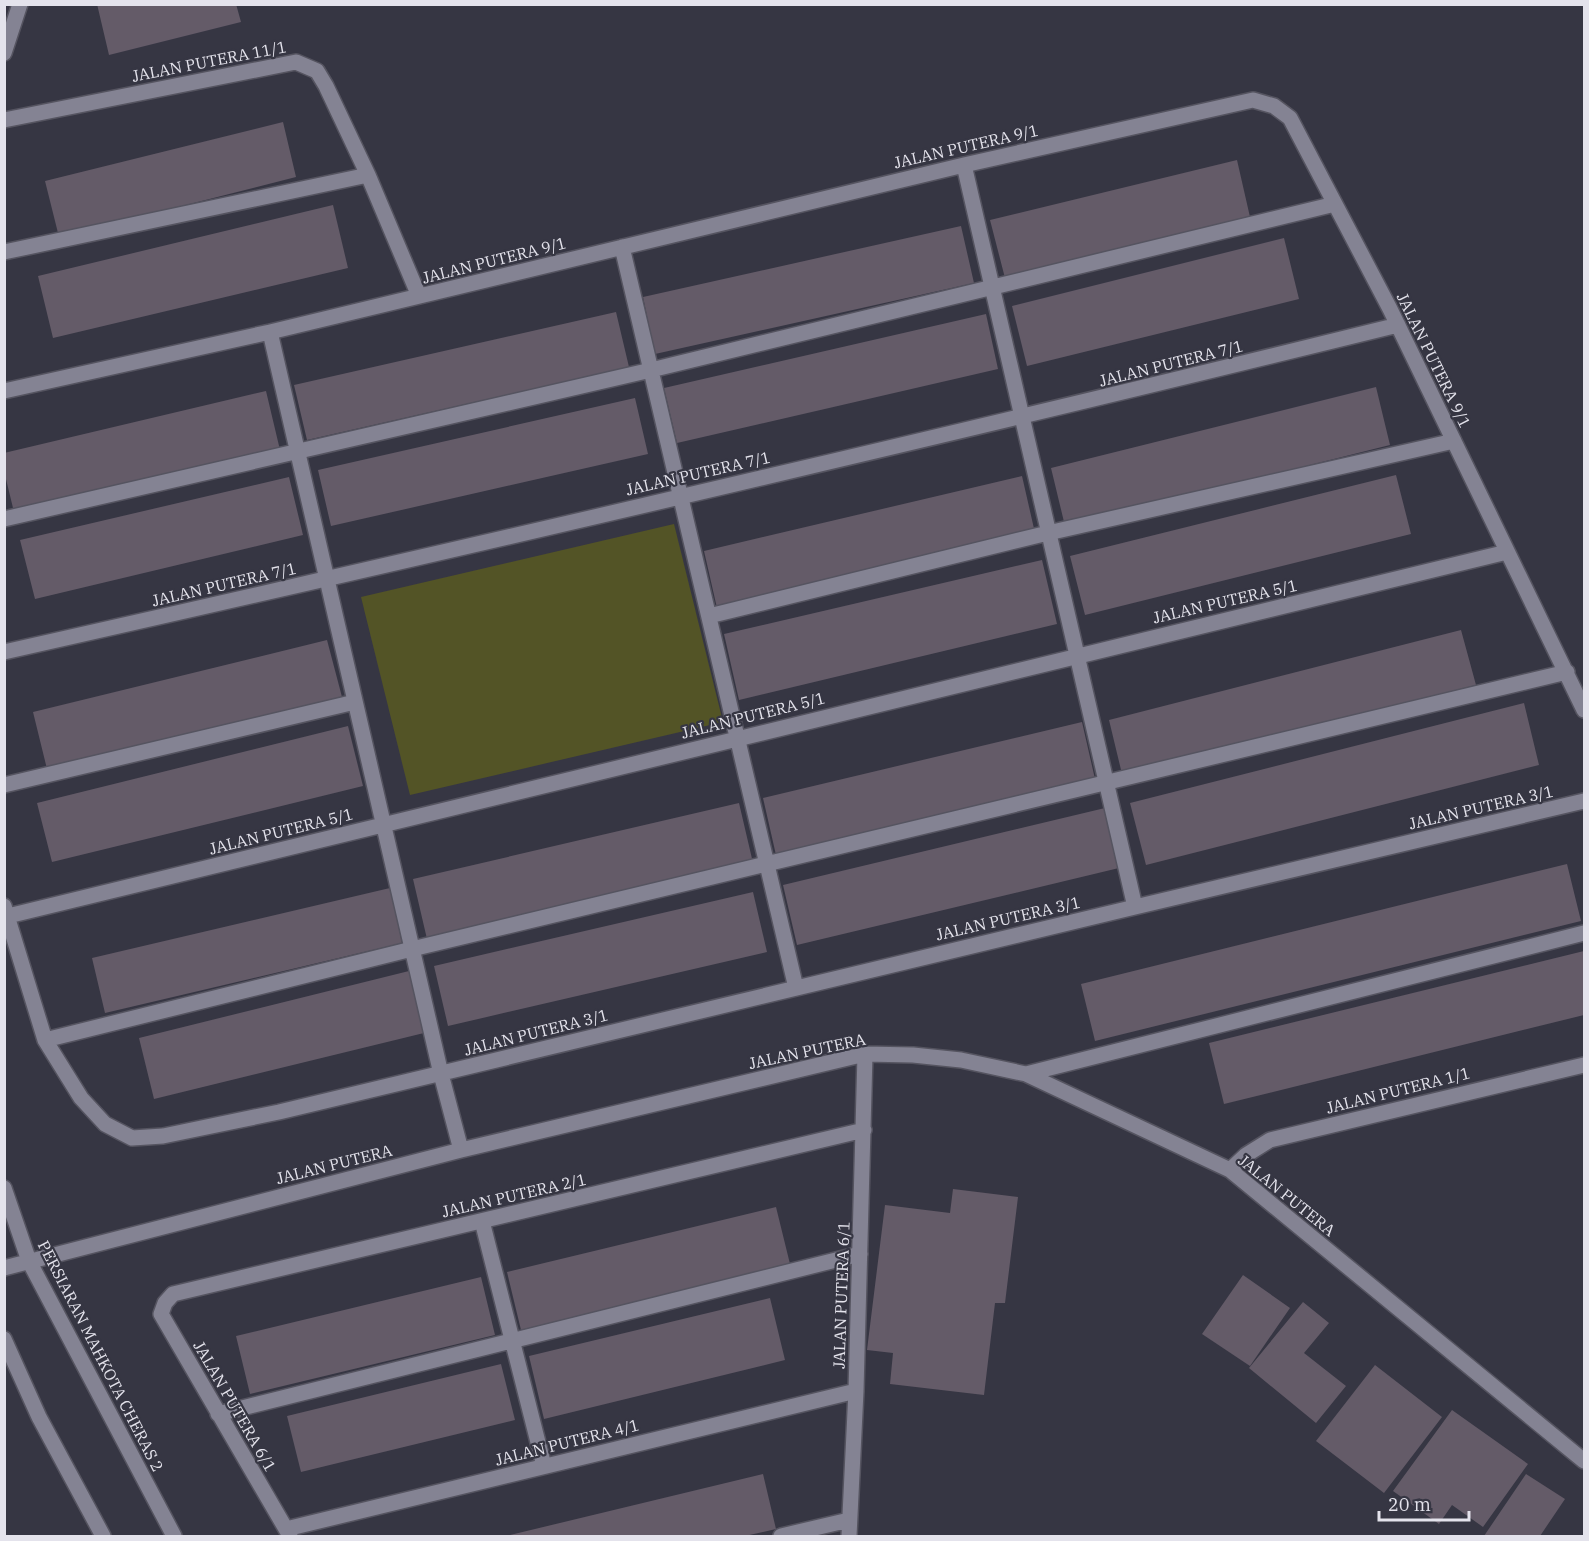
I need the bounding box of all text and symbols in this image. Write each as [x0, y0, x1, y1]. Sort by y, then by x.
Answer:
street label: JALAN PUTERA 11/1 [130, 36, 288, 86]
street label: JALAN PUTERA 9/1 [892, 120, 1040, 172]
street label: JALAN PUTERA 9/1 [420, 232, 568, 288]
street label: JALAN PUTERA 9/1 [1393, 289, 1475, 431]
street label: JALAN PUTERA 7/1 [1097, 335, 1245, 391]
street label: JALAN PUTERA 7/1 [624, 447, 772, 499]
street label: JALAN PUTERA 7/1 [150, 558, 298, 610]
street label: JALAN PUTERA 5/1 [1151, 575, 1299, 627]
street label: JALAN PUTERA 5/1 [679, 687, 827, 743]
street label: JALAN PUTERA 3/1 [1407, 781, 1555, 833]
street label: JALAN PUTERA 5/1 [207, 803, 355, 859]
street label: JALAN PUTERA 3/1 [934, 892, 1082, 944]
street label: JALAN PUTERA 3/1 [462, 1004, 610, 1060]
street label: JALAN PUTERA [747, 1029, 867, 1073]
street label: JALAN PUTERA 1/1 [1324, 1062, 1472, 1118]
street label: JALAN PUTERA [274, 1140, 394, 1188]
street label: JALAN PUTERA [1234, 1150, 1340, 1240]
street label: JALAN PUTERA 2/1 [440, 1169, 588, 1221]
street label: JALAN PUTERA 6/1 [828, 1221, 854, 1369]
street label: PERSIARAN MAHKOTA CHERAS 2 [34, 1237, 168, 1475]
street label: JALAN PUTERA 6/1 [189, 1337, 281, 1475]
street label: JALAN PUTERA 4/1 [493, 1414, 641, 1470]
scale bar [1379, 1484, 1469, 1522]
text: 20 m [1388, 1493, 1431, 1516]

